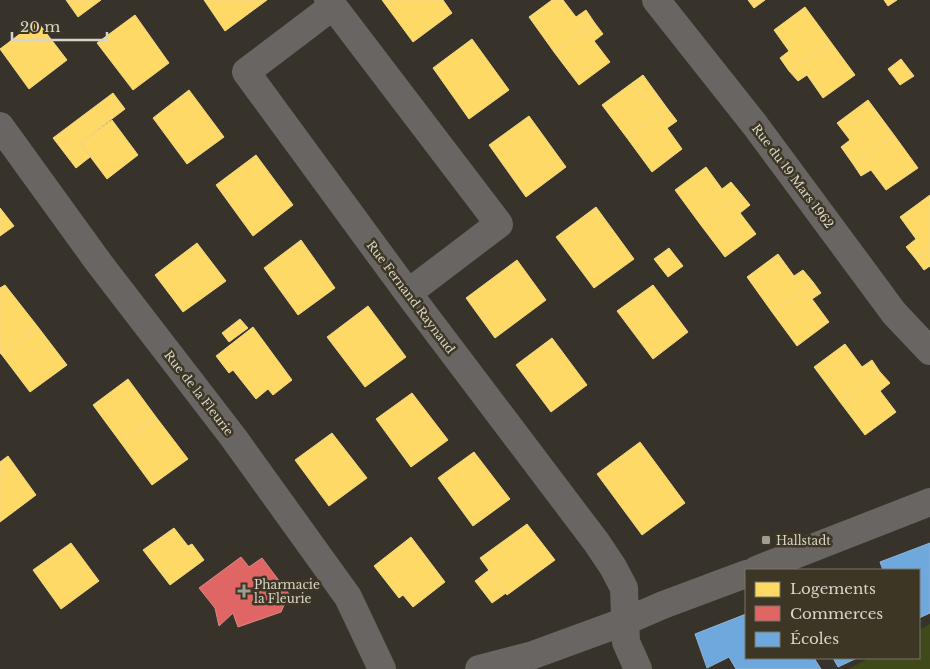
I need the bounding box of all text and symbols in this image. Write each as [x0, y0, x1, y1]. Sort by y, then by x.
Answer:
scale bar [12, 10, 108, 42]
text: 20 m [20, 17, 60, 36]
street label: Rue du 19 Mars 1962 [749, 121, 837, 231]
street label: Rue Fernand Raynaud [364, 238, 458, 356]
street label: Rue de la Fleurie [161, 348, 237, 439]
place label: Hallstadt [776, 533, 831, 548]
marker: Hallstadt [760, 534, 772, 546]
legend [745, 569, 920, 659]
place label: Pharmacie la Fleurie [254, 577, 320, 606]
text: Logements [790, 579, 876, 598]
marker: Pharmacie la Fleurie [238, 585, 250, 597]
text: Commerces [790, 604, 883, 623]
text: Écoles [790, 629, 839, 648]

